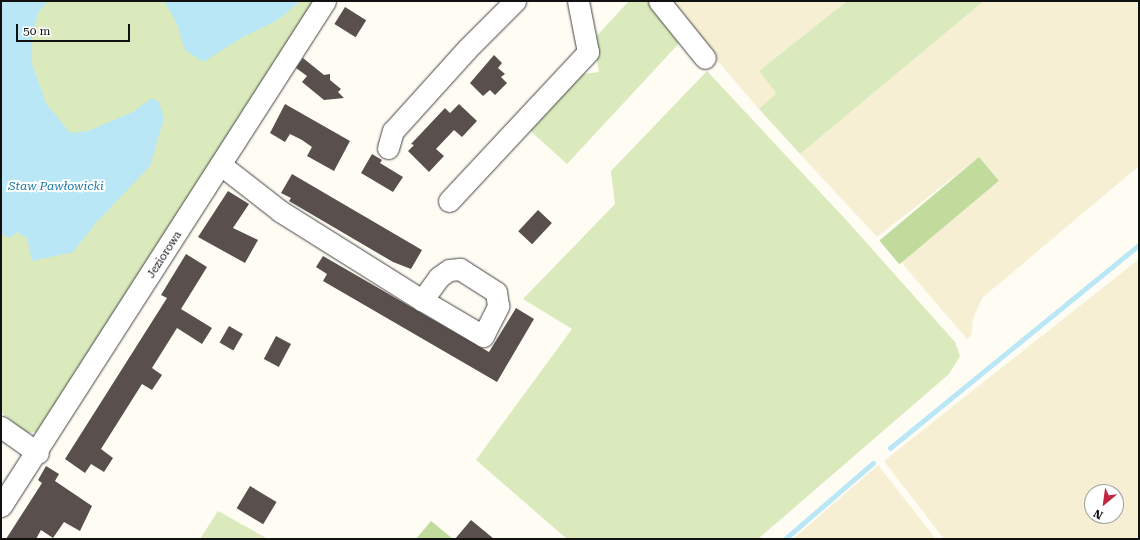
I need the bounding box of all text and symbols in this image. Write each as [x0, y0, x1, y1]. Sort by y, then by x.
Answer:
scale bar [18, 16, 132, 42]
text: 50 m [23, 24, 50, 38]
water label: Staw Pawłowicki [8, 180, 104, 194]
street label: Jeziorowa [145, 229, 185, 281]
north arrow [1084, 484, 1124, 524]
text: N [1092, 506, 1105, 522]

